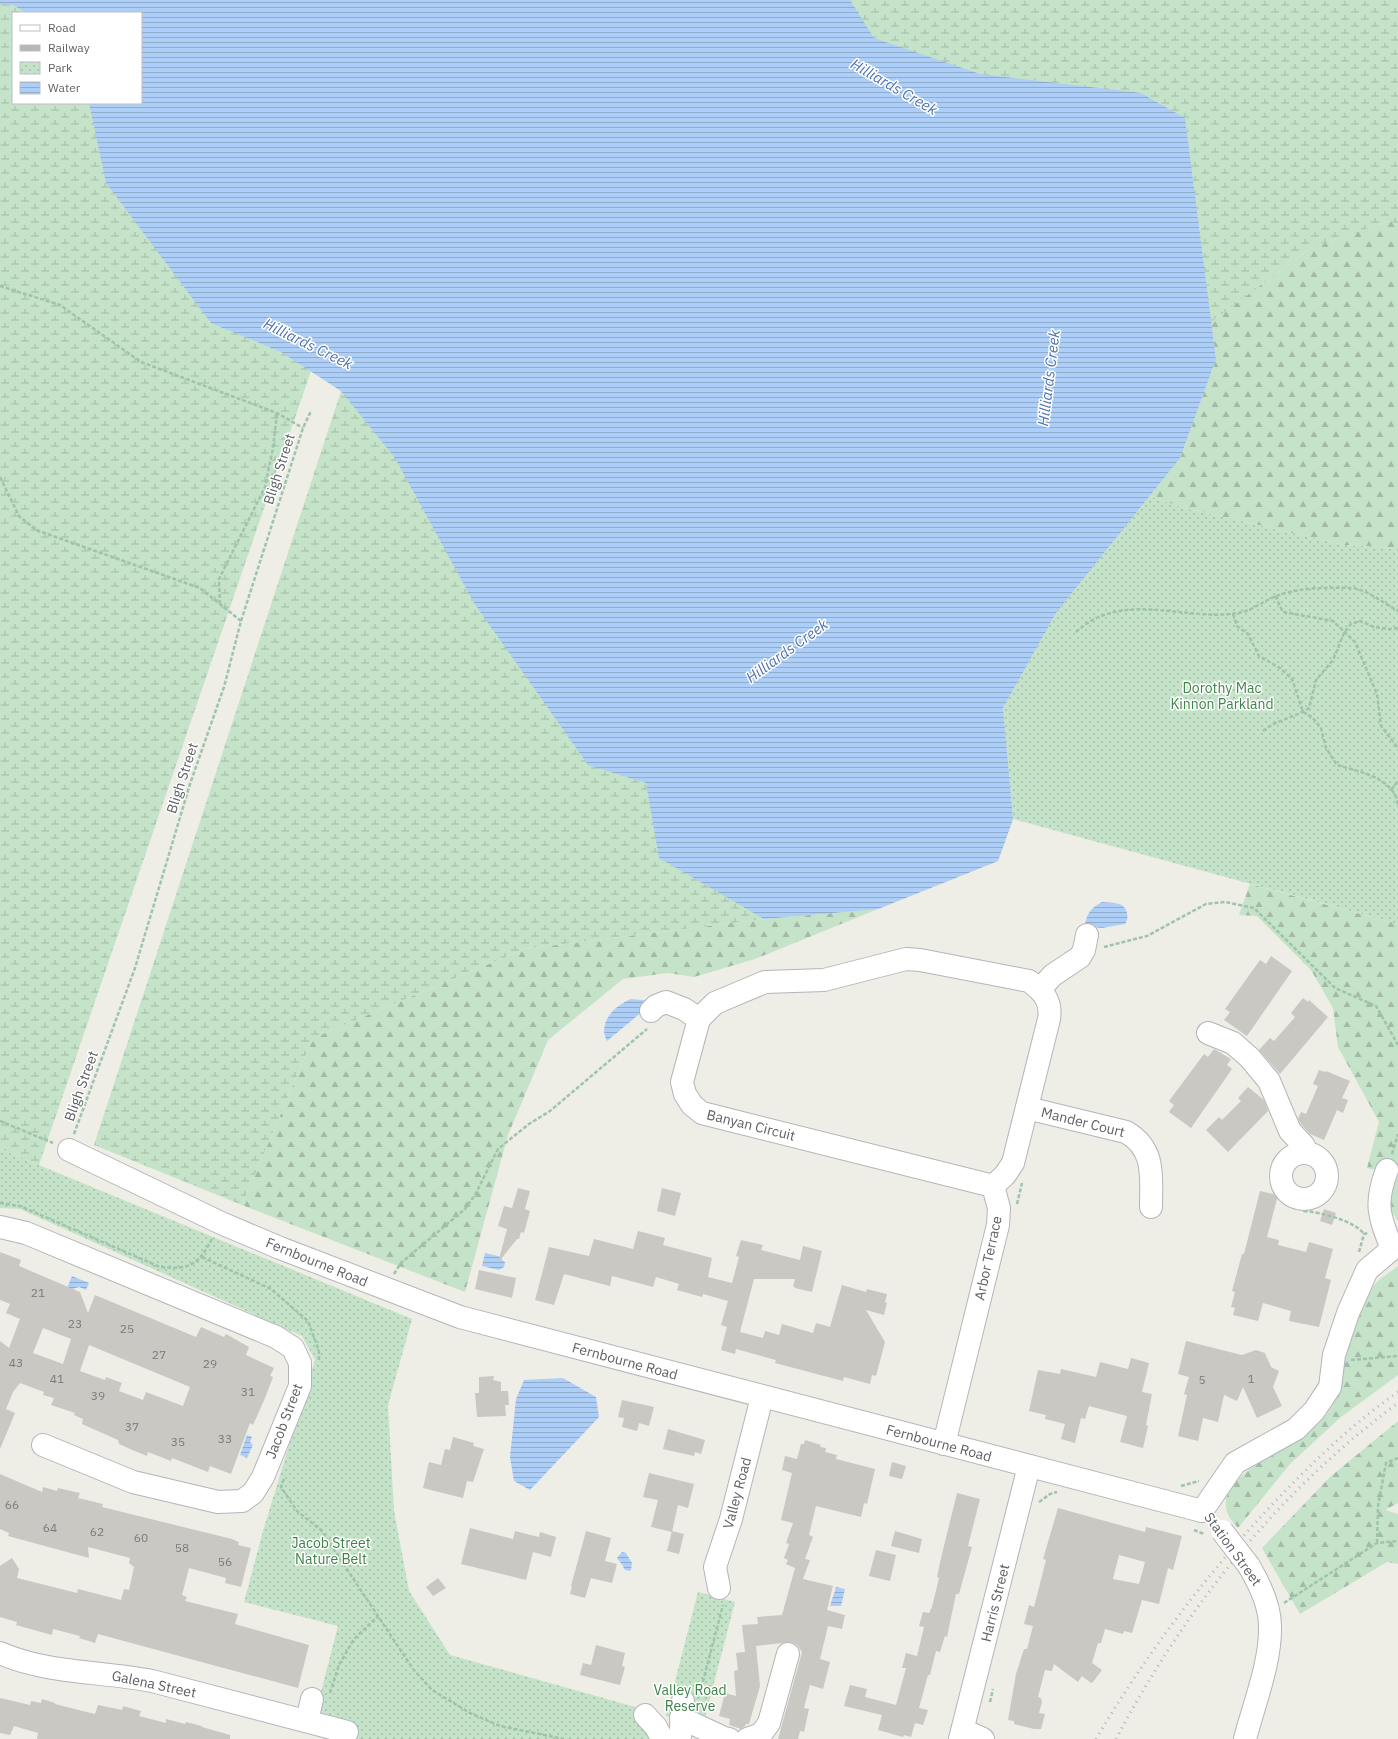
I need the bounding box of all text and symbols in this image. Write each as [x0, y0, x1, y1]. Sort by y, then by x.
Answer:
legend [12, 12, 142, 104]
text: Road [48, 20, 76, 35]
text: Railway [48, 40, 90, 55]
water label: Hilliards Creek [848, 54, 941, 119]
text: Park [48, 60, 73, 75]
text: Water [48, 80, 81, 95]
water label: Hilliards Creek [260, 314, 356, 373]
water label: Hilliards Creek [1033, 328, 1064, 427]
street label: Bligh Street [259, 431, 299, 507]
water label: Hilliards Creek [742, 614, 832, 687]
park label: Dorothy Mac Kinnon Parkland [1170, 679, 1274, 713]
street label: Bligh Street [162, 740, 202, 816]
street label: Bligh Street [60, 1048, 102, 1124]
street label: Mander Court [1039, 1103, 1127, 1141]
street label: Banyan Circuit [705, 1105, 797, 1145]
street label: Arbor Terrace [970, 1214, 1006, 1302]
street label: Fernbourne Road [263, 1233, 371, 1291]
house number: 21 [31, 1285, 45, 1300]
house number: 23 [68, 1316, 82, 1331]
house number: 25 [120, 1321, 134, 1336]
street label: Fernbourne Road [570, 1338, 680, 1384]
house number: 27 [152, 1347, 166, 1362]
house number: 43 [9, 1355, 23, 1370]
house number: 29 [203, 1356, 217, 1371]
house number: 41 [50, 1371, 64, 1386]
house number: 1 [1247, 1371, 1255, 1386]
house number: 5 [1198, 1372, 1206, 1387]
street label: Jacob Street [261, 1381, 307, 1461]
house number: 31 [241, 1384, 255, 1399]
house number: 39 [91, 1388, 105, 1403]
house number: 37 [125, 1419, 139, 1434]
street label: Fernbourne Road [884, 1420, 994, 1466]
house number: 33 [218, 1431, 232, 1446]
house number: 35 [171, 1434, 185, 1449]
street label: Valley Road [719, 1455, 755, 1531]
house number: 66 [5, 1497, 19, 1512]
street label: Station Street [1200, 1509, 1266, 1589]
house number: 64 [43, 1520, 57, 1535]
house number: 62 [90, 1524, 104, 1539]
house number: 60 [134, 1530, 148, 1545]
park label: Jacob Street Nature Belt [291, 1534, 371, 1568]
house number: 58 [175, 1540, 189, 1555]
house number: 56 [218, 1554, 232, 1569]
street label: Harris Street [977, 1562, 1013, 1644]
street label: Galena Street [110, 1666, 198, 1702]
park label: Valley Road Reserve [653, 1681, 727, 1715]

